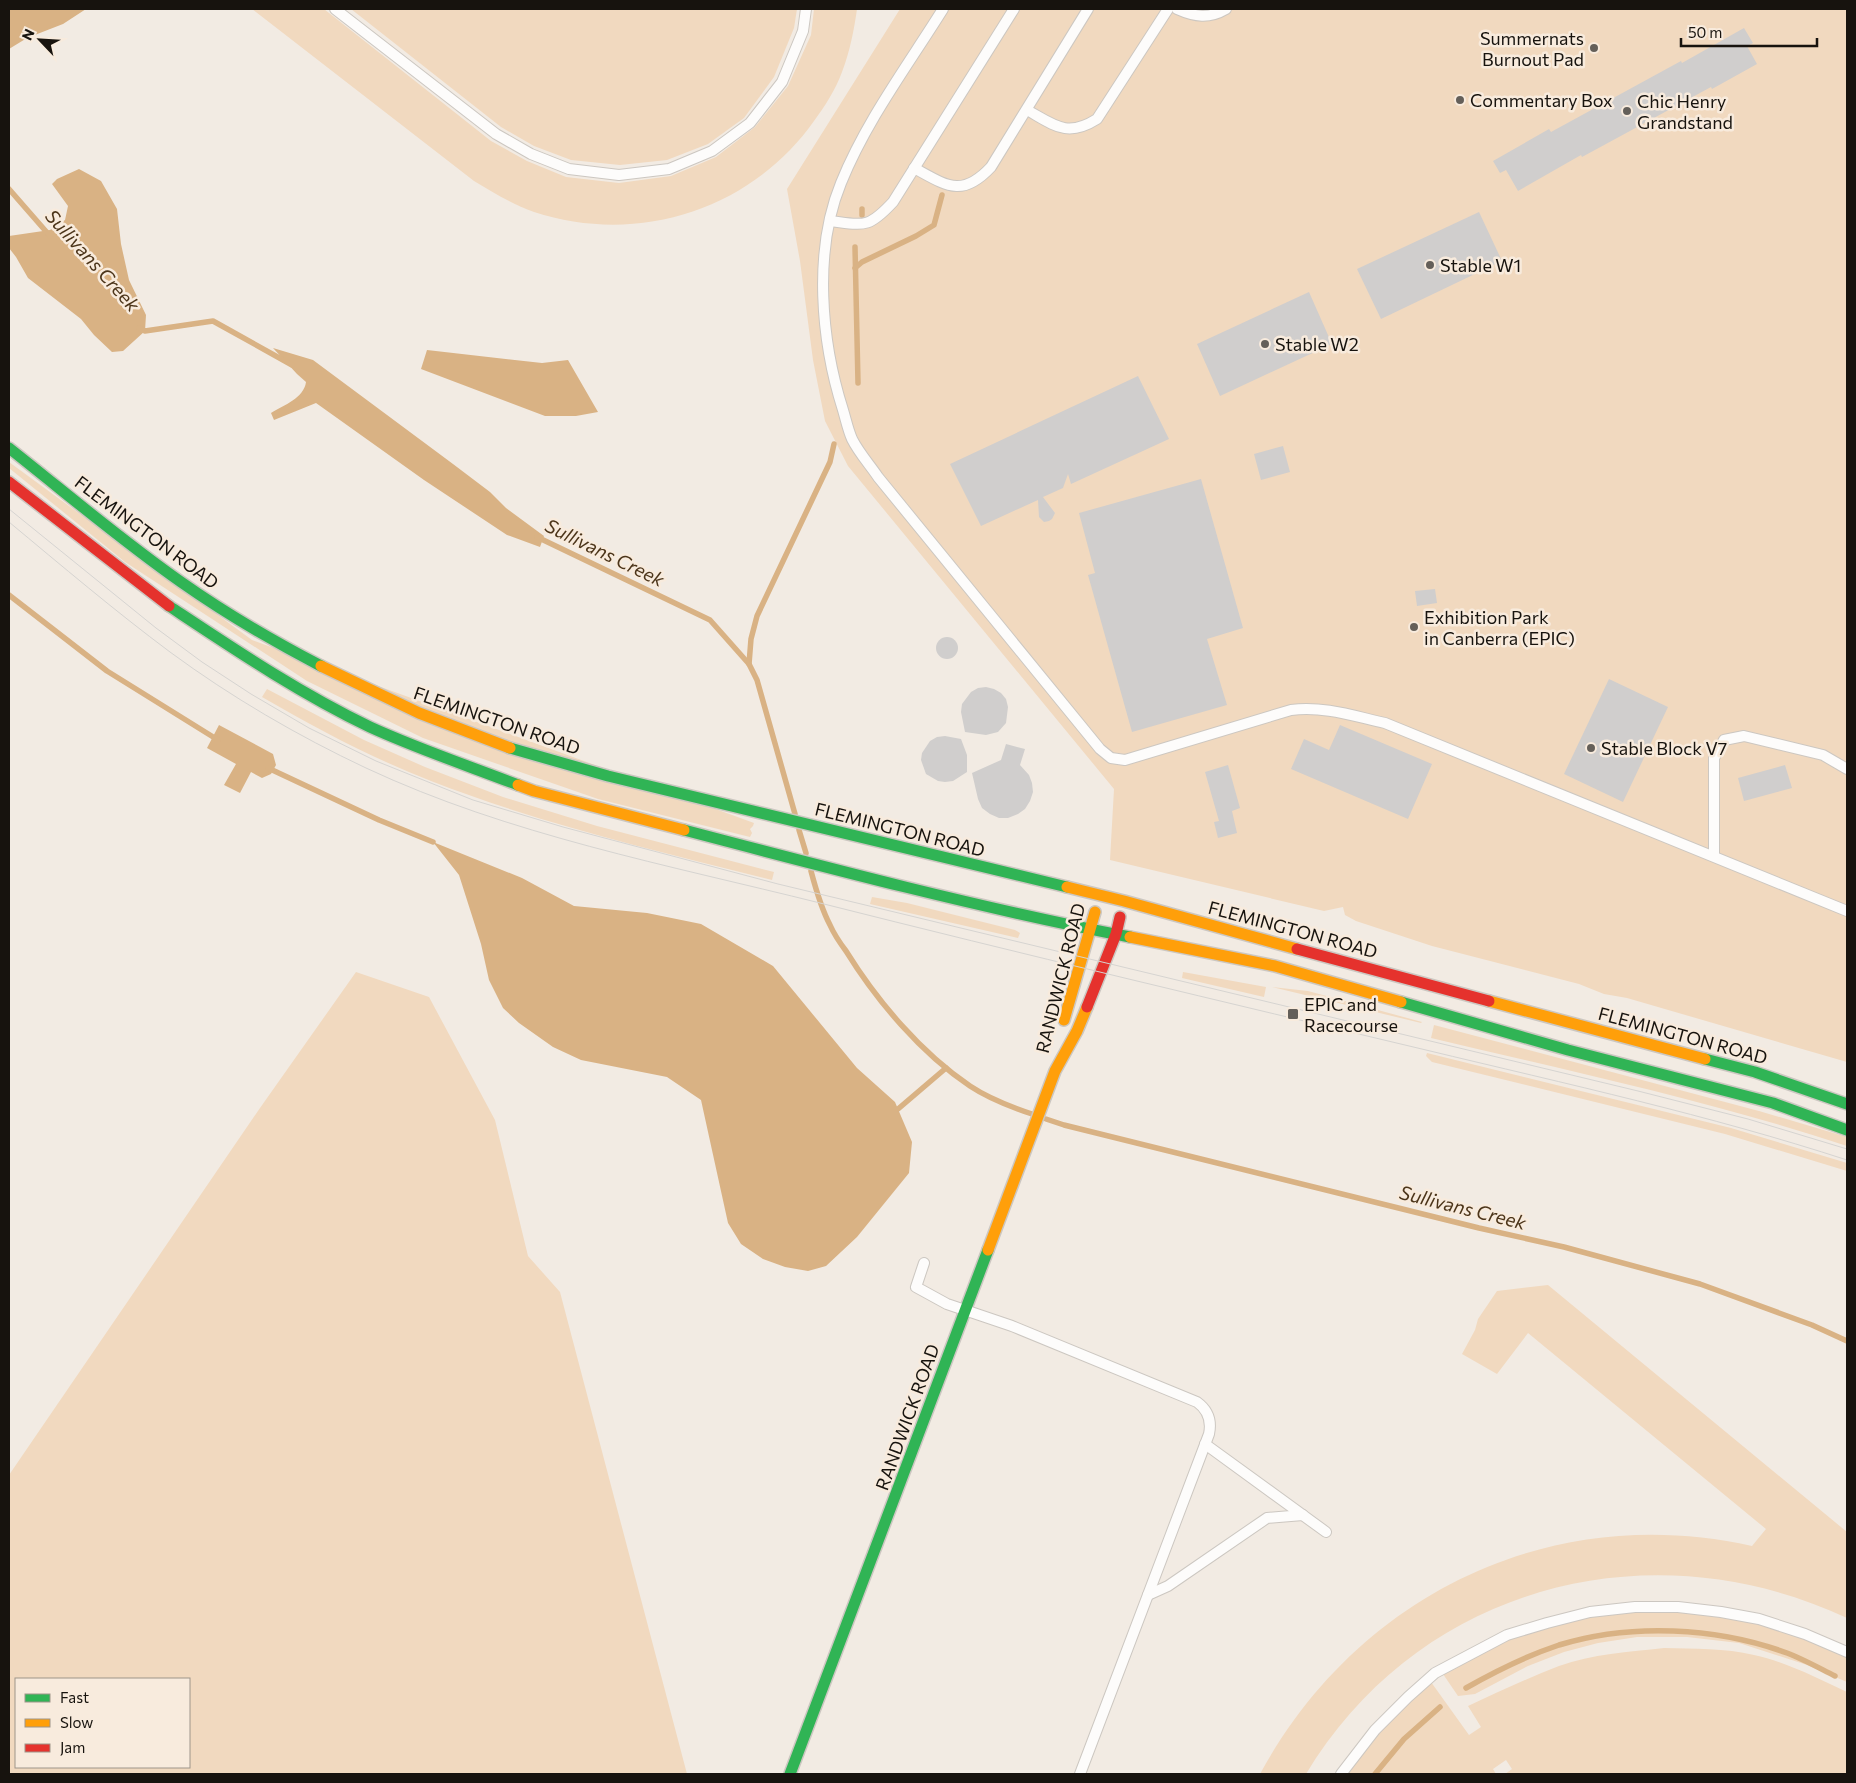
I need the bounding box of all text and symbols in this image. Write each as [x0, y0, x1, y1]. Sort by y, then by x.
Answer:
north arrow [15, 15, 65, 65]
scale bar [1681, 15, 1817, 47]
text: 50 m [1688, 23, 1722, 41]
text: N [18, 26, 38, 43]
place label: Summernats Burnout Pad [1480, 27, 1584, 70]
marker: Summernats Burnout Pad [1588, 42, 1600, 54]
place label: Commentary Box [1470, 89, 1613, 111]
place label: Chic Henry Grandstand [1637, 90, 1733, 133]
marker: Commentary Box [1454, 94, 1466, 106]
marker: Chic Henry Grandstand [1621, 105, 1633, 117]
water label: Sullivans Creek [41, 204, 145, 316]
place label: Stable W1 [1440, 254, 1521, 276]
marker: Stable W1 [1424, 259, 1436, 271]
place label: Stable W2 [1275, 333, 1359, 355]
marker: Stable W2 [1259, 338, 1271, 350]
street label: FLEMINGTON ROAD [71, 471, 223, 593]
water label: Sullivans Creek [542, 513, 669, 591]
place label: Exhibition Park in Canberra (EPIC) [1424, 606, 1575, 649]
marker: Exhibition Park in Canberra (EPIC) [1408, 621, 1420, 633]
street label: FLEMINGTON ROAD [411, 681, 583, 759]
place label: Stable Block V7 [1601, 737, 1727, 759]
marker: Stable Block V7 [1585, 742, 1597, 754]
street label: FLEMINGTON ROAD [813, 797, 987, 861]
street label: FLEMINGTON ROAD [1206, 896, 1380, 962]
street label: RANDWICK ROAD [1031, 901, 1089, 1055]
place label: EPIC and Racecourse [1304, 993, 1398, 1036]
street label: FLEMINGTON ROAD [1596, 1002, 1770, 1068]
marker: EPIC and Racecourse [1286, 1007, 1300, 1021]
water label: Sullivans Creek [1397, 1180, 1529, 1234]
street label: RANDWICK ROAD [870, 1341, 944, 1493]
legend [15, 1678, 190, 1768]
text: Fast [60, 1688, 89, 1706]
text: Slow [60, 1713, 93, 1731]
text: Jam [60, 1738, 85, 1756]

